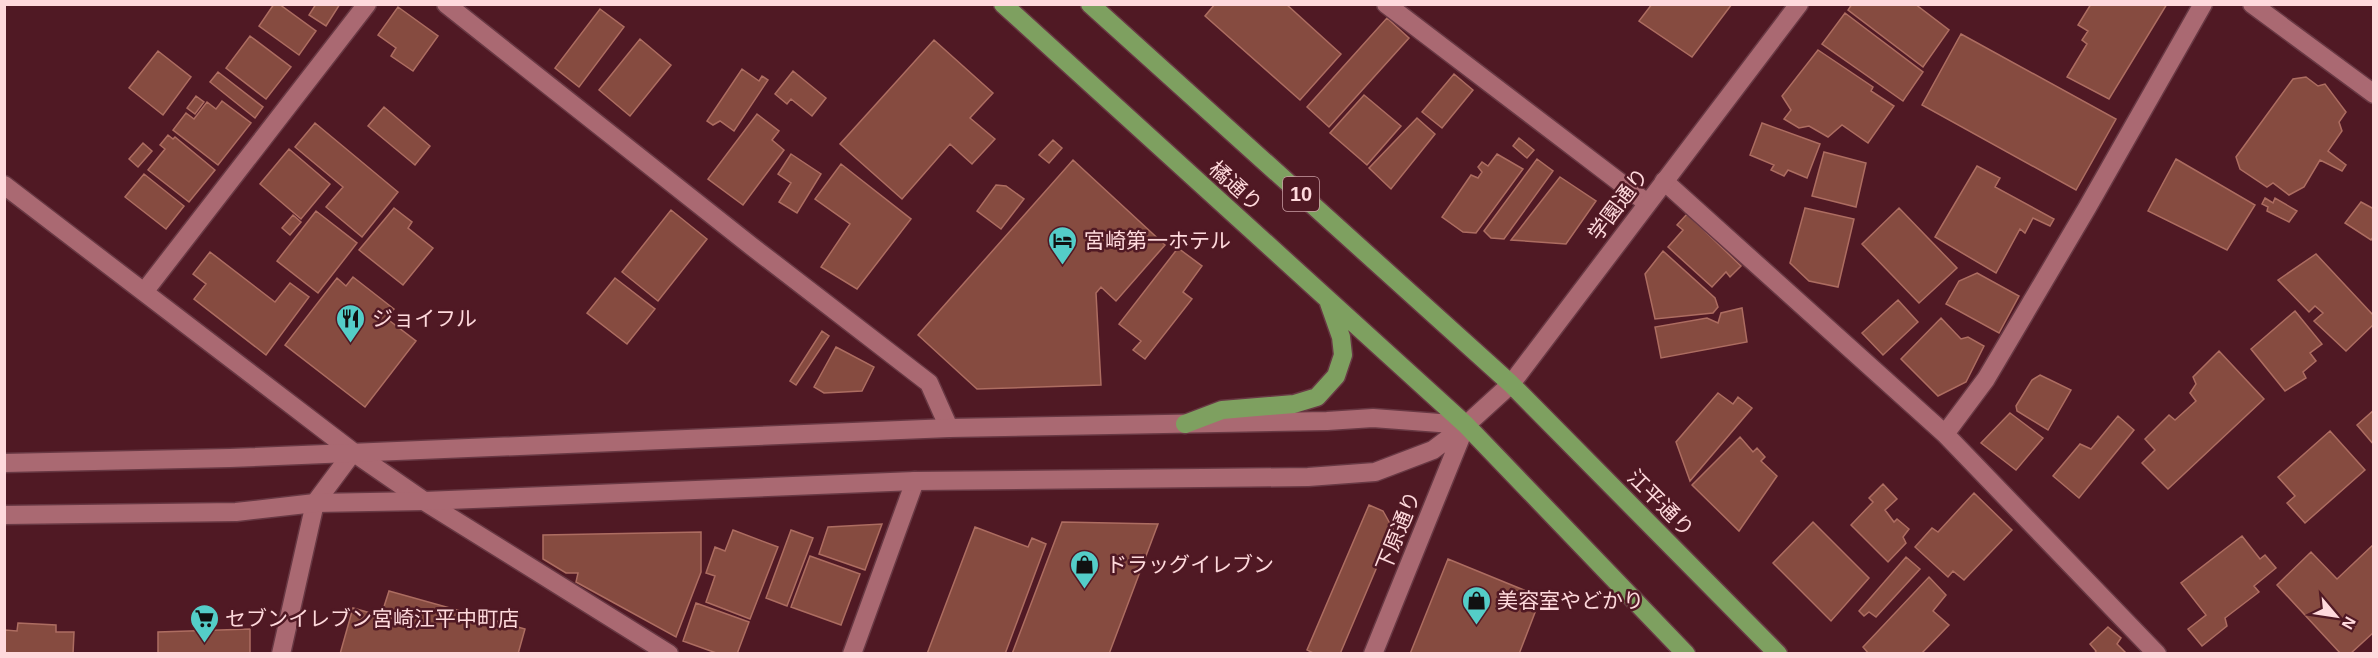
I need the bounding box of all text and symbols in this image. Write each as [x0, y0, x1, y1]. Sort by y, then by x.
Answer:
street label: 橘通り [1205, 156, 1267, 216]
street label: 学園通り [1584, 164, 1652, 244]
road number: 10 [1283, 177, 1319, 211]
hotel icon: 宮崎第一ホテル [1047, 224, 1079, 266]
place label: 宮崎第一ホテル [1084, 229, 1231, 252]
restaurant icon: ジョイフル [335, 302, 367, 344]
place label: ジョイフル [372, 307, 477, 330]
street label: 江平通り [1623, 465, 1699, 541]
street label: 下原通り [1372, 488, 1424, 574]
shop icon: ドラッグイレブン [1069, 548, 1101, 590]
place label: ドラッグイレブン [1106, 553, 1274, 576]
shop icon: 美容室やどかり [1460, 584, 1492, 626]
north arrow [2306, 586, 2366, 646]
place label: 美容室やどかり [1497, 589, 1644, 612]
supermarket icon: セブンイレブン宮崎江平中町店 [188, 602, 220, 644]
place label: セブンイレブン宮崎江平中町店 [225, 607, 519, 630]
text: N [2338, 614, 2359, 632]

